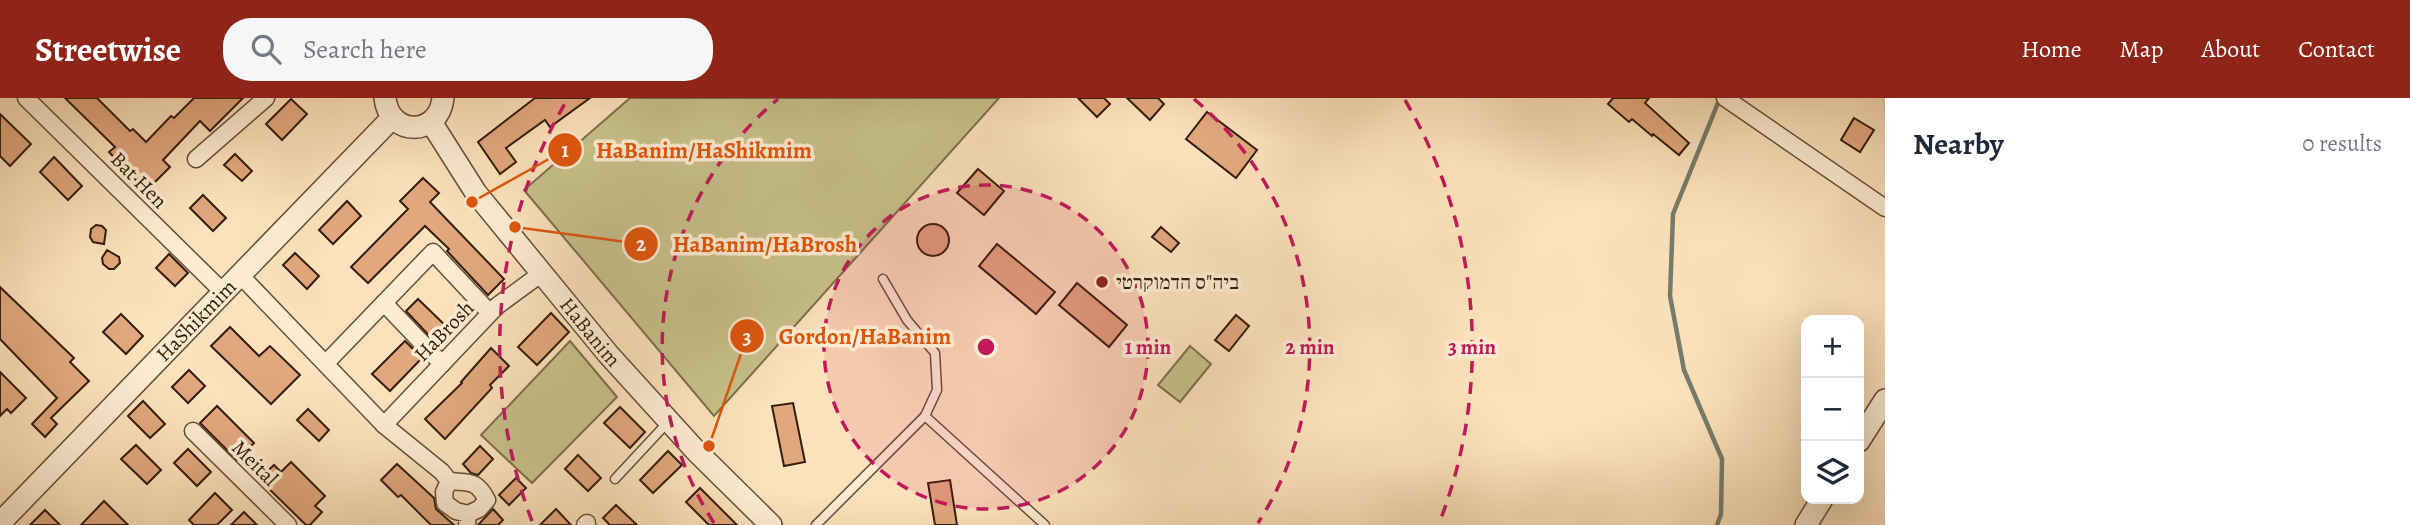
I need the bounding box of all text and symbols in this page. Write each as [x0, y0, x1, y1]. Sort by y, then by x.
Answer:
search box [223, 18, 713, 81]
text: Streetwise [35, 27, 181, 72]
icon: search [247, 30, 285, 68]
text: Search here [303, 32, 427, 67]
text: Home [2021, 33, 2082, 65]
text: Map [2120, 33, 2164, 65]
text: About [2202, 33, 2260, 65]
text: Contact [2298, 33, 2375, 65]
text: Nearby [1913, 124, 2004, 164]
callout: HaBanim/HaShikmim [547, 128, 826, 172]
text: 0 results [2302, 128, 2382, 159]
text: HaBanim/HaShikmim [596, 135, 812, 166]
text: 1 [561, 136, 569, 164]
street label: Bat Hen [104, 145, 174, 215]
callout: HaBanim/HaBrosh [623, 222, 871, 266]
text: HaBanim/HaBrosh [673, 229, 857, 260]
text: 2 [636, 230, 646, 258]
place label: ביה"ס הדמוקרטי [1116, 268, 1239, 296]
street label: HaShikmim [150, 273, 242, 368]
marker: ביה"ס הדמוקרטי [1094, 274, 1110, 290]
street label: HaBanim [553, 292, 627, 373]
street label: HaBrosh [408, 294, 480, 368]
callout: Gordon/HaBanim [729, 314, 965, 358]
map controls [1801, 315, 1864, 504]
button: + [1801, 315, 1864, 378]
text: Gordon/HaBanim [779, 321, 951, 352]
text: 3 [742, 323, 752, 351]
text: 1 min [1125, 333, 1172, 361]
text: 2 min [1285, 333, 1335, 361]
text: 3 min [1448, 333, 1496, 361]
centre of rings [974, 335, 998, 359]
button: − [1801, 378, 1864, 441]
street label: Meital [226, 434, 284, 492]
button: layers [1801, 441, 1864, 504]

